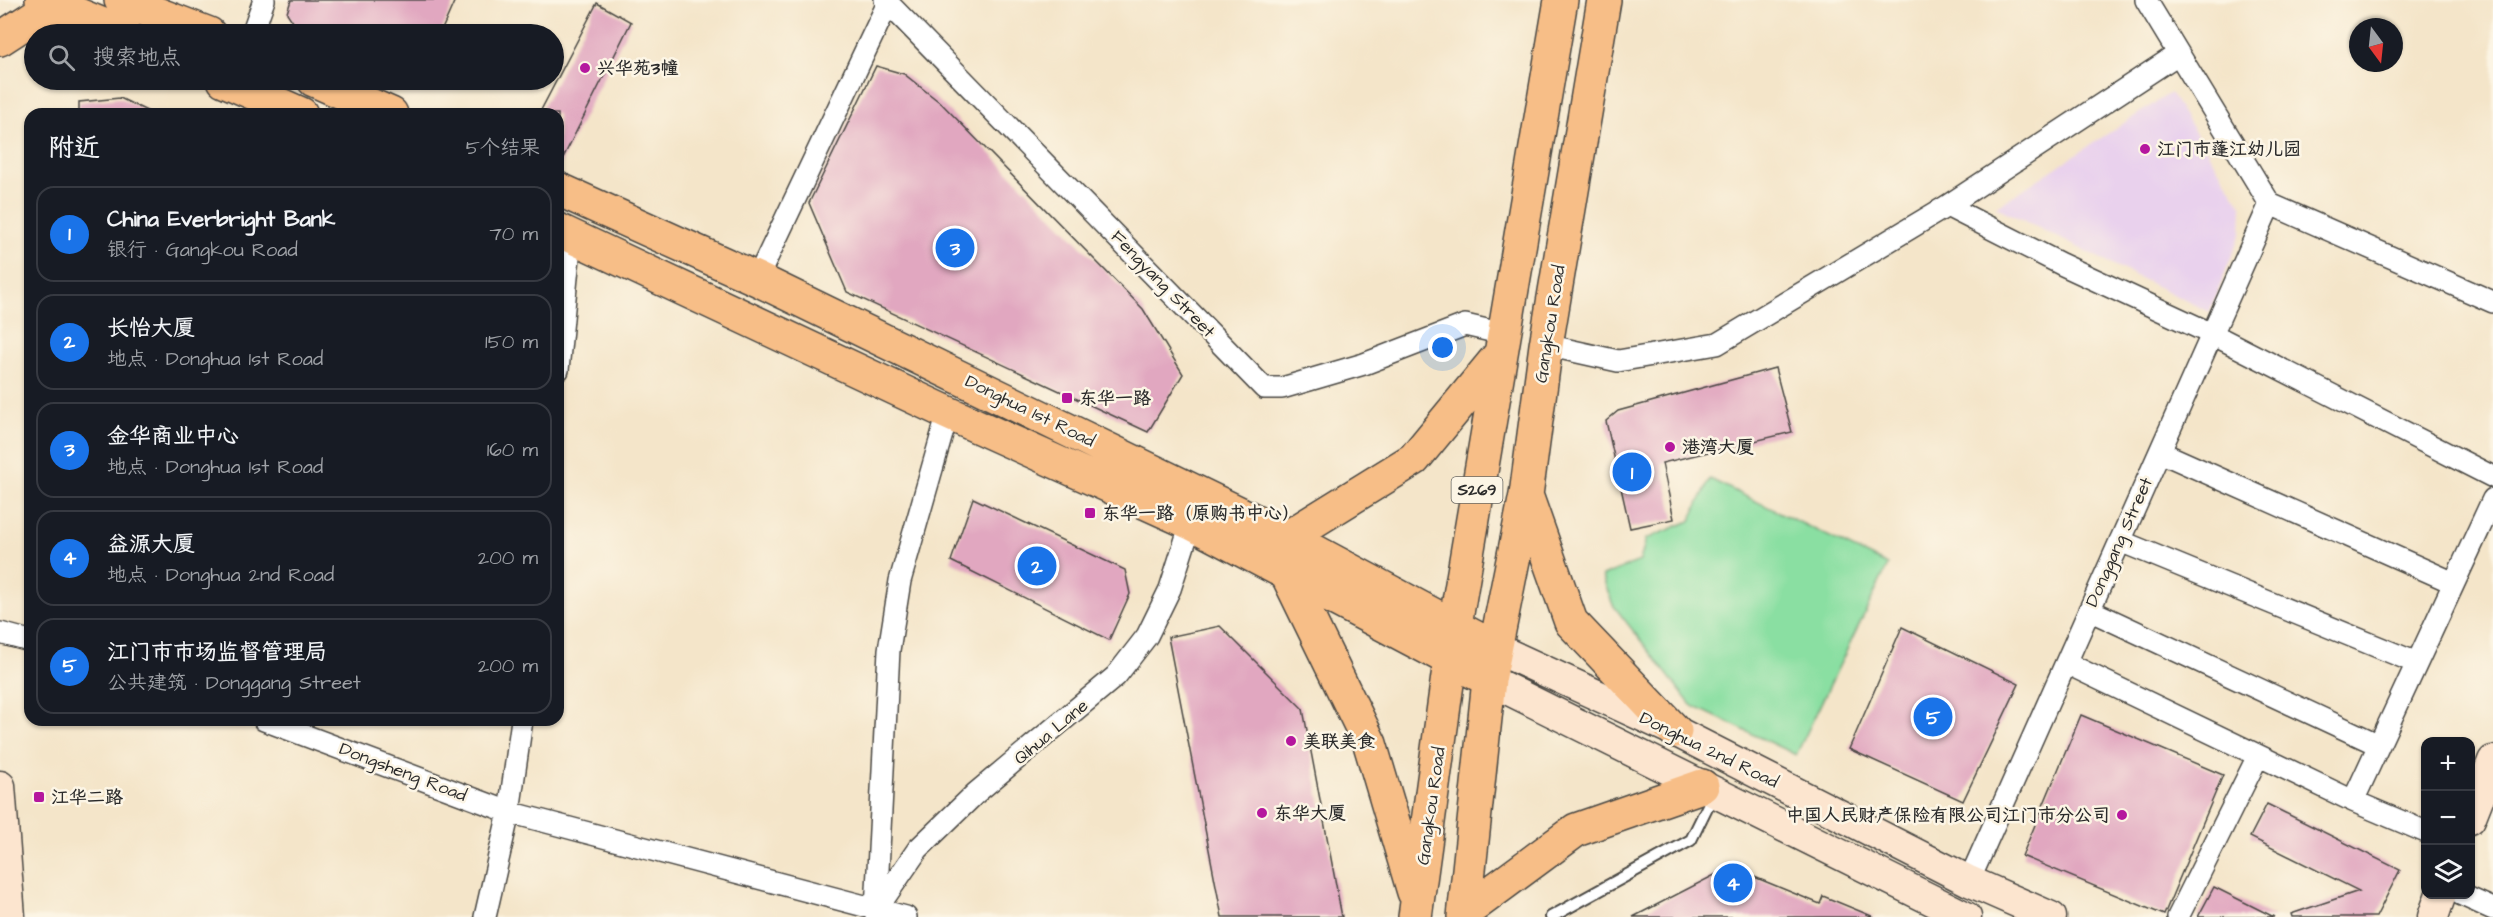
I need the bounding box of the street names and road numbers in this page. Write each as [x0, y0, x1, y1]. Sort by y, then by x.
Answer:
street label: Fengyang Street [1104, 225, 1221, 344]
street label: Gangkou Road [1528, 263, 1573, 385]
street label: Donghua 1st Road [960, 369, 1099, 454]
street label: Donggang Street [2079, 473, 2160, 611]
road number: S269 [1452, 477, 1502, 503]
street label: Qihua Lane [1008, 693, 1094, 771]
street label: Donghua 2nd Road [1635, 706, 1783, 795]
street label: Dongsheng Road [335, 736, 470, 809]
street label: Gangkou Road [1410, 745, 1453, 867]

